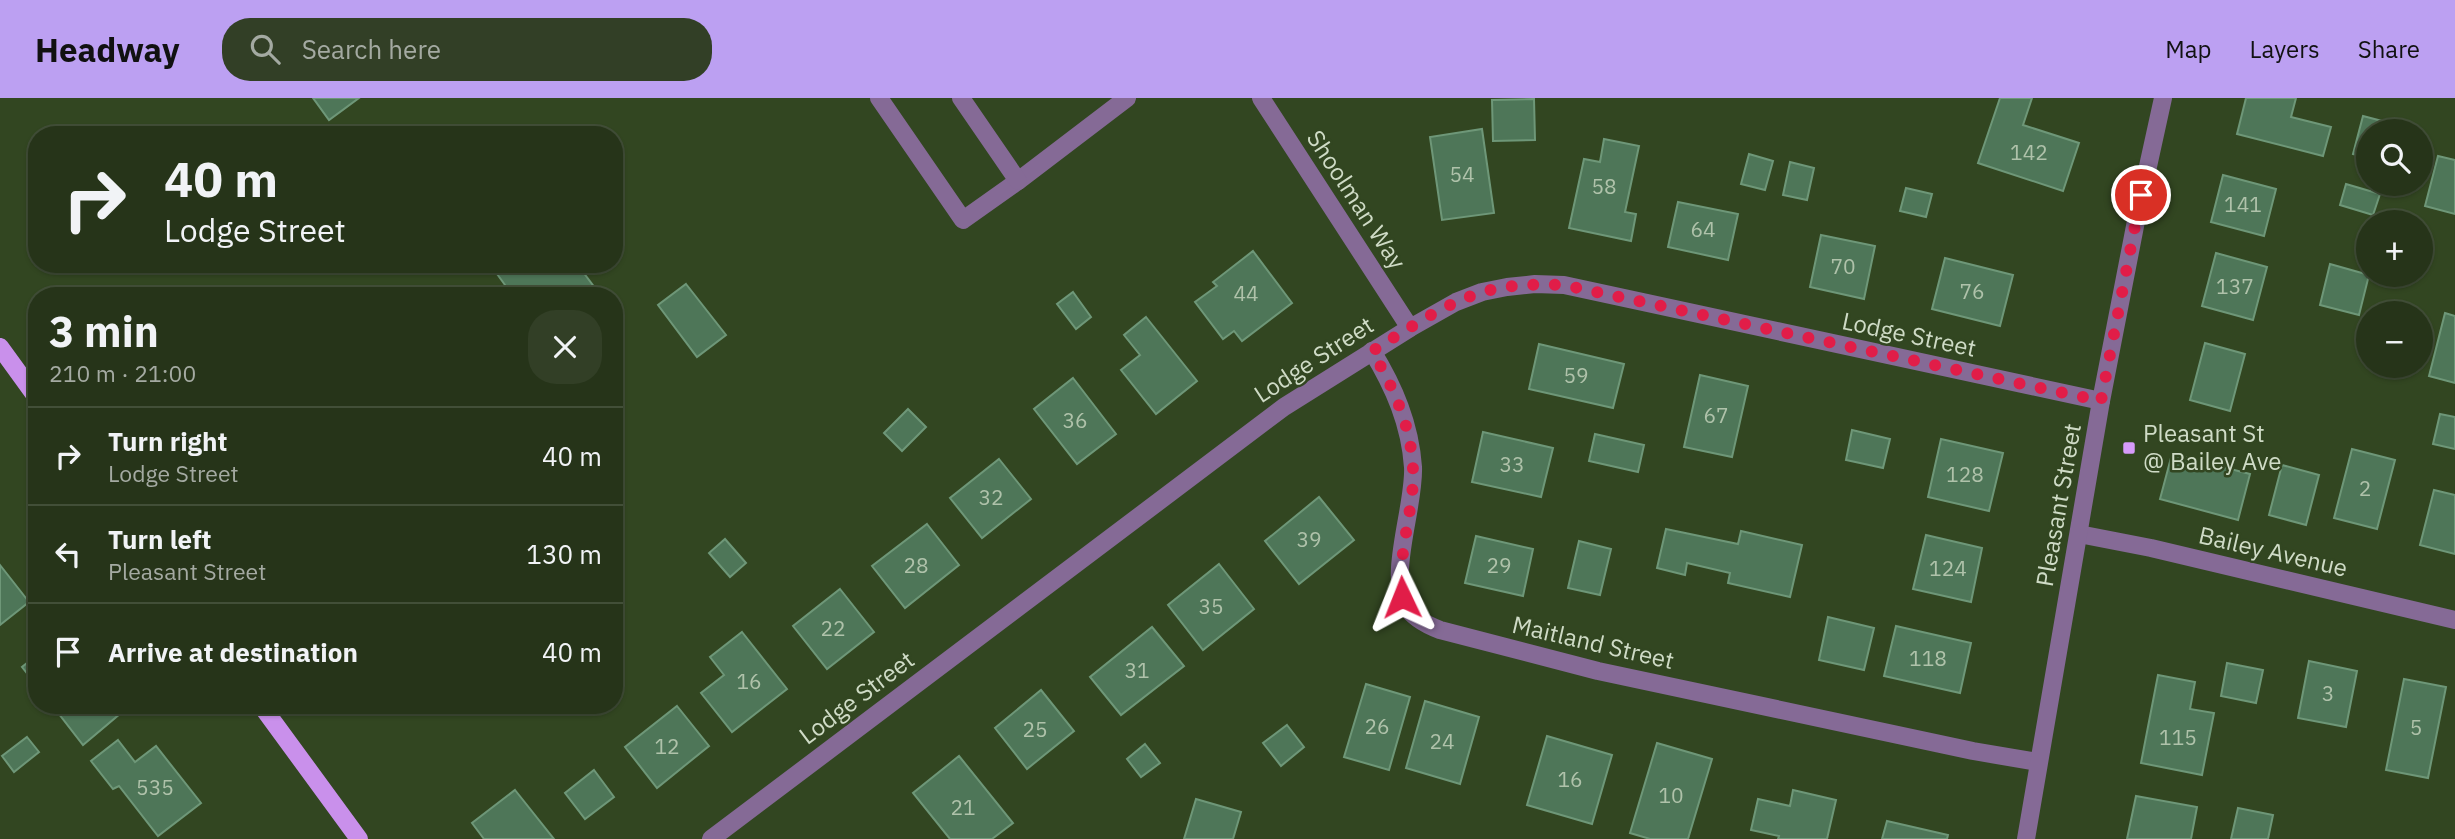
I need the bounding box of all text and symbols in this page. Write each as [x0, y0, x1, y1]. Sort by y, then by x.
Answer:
search box [222, 18, 712, 81]
text: Headway [35, 28, 180, 71]
icon: search [246, 30, 284, 68]
text: Search here [302, 32, 441, 66]
text: Map [2165, 33, 2212, 65]
text: Layers [2250, 33, 2320, 65]
text: Share [2358, 33, 2420, 65]
map controls [2356, 119, 2433, 378]
button: search [2356, 119, 2433, 196]
street label: Shoolman Way [1300, 124, 1414, 275]
house number: 142 [2010, 138, 2048, 166]
text: 40 m [164, 147, 278, 210]
icon: right [49, 154, 140, 245]
house number: 54 [1449, 160, 1475, 188]
pin [2111, 165, 2171, 225]
house number: 58 [1591, 172, 1617, 200]
icon: arrive [2122, 176, 2160, 214]
house number: 141 [2224, 190, 2262, 218]
text: Lodge Street [164, 209, 346, 251]
button: + [2356, 210, 2433, 287]
house number: 64 [1690, 215, 1716, 243]
house number: 70 [1830, 252, 1856, 280]
house number: 137 [2216, 272, 2254, 300]
house number: 76 [1959, 277, 1985, 305]
house number: 44 [1233, 279, 1259, 307]
button: − [2356, 301, 2433, 378]
text: 3 min [49, 304, 159, 359]
street label: Lodge Street [1839, 304, 1979, 364]
street label: Lodge Street [1248, 309, 1379, 410]
button: close [528, 310, 602, 384]
text: 210 m · 21:00 [49, 358, 196, 388]
house number: 59 [1563, 361, 1589, 389]
house number: 67 [1703, 401, 1729, 429]
house number: 36 [1062, 406, 1088, 434]
place label: Pleasant St @ Bailey Ave [2143, 417, 2281, 477]
street label: Pleasant Street [2028, 421, 2088, 589]
text: Turn right [108, 424, 227, 458]
icon: right [49, 437, 87, 475]
text: 40 m [542, 439, 602, 473]
marker: Pleasant St @ Bailey Ave [2121, 440, 2137, 456]
house number: 33 [1499, 450, 1525, 478]
text: Lodge Street [108, 458, 239, 488]
house number: 128 [1946, 460, 1984, 488]
house number: 2 [2359, 474, 2371, 502]
house number: 32 [978, 483, 1004, 511]
street label: Bailey Avenue [2196, 518, 2351, 584]
text: Turn left [108, 522, 211, 556]
house number: 39 [1296, 525, 1322, 553]
icon: left [49, 535, 87, 573]
text: 130 m [526, 537, 602, 571]
house number: 28 [903, 551, 929, 579]
house number: 29 [1486, 551, 1512, 579]
house number: 124 [1929, 554, 1967, 582]
text: Pleasant Street [108, 556, 266, 586]
position arrow [1365, 560, 1439, 634]
house number: 35 [1198, 592, 1224, 620]
street label: Maitland Street [1509, 608, 1677, 676]
house number: 22 [820, 614, 846, 642]
icon: arrive [49, 633, 87, 671]
text: Arrive at destination [108, 635, 358, 669]
text: 40 m [542, 635, 602, 669]
street label: Lodge Street [792, 643, 920, 751]
house number: 118 [1909, 644, 1947, 672]
house number: 31 [1124, 656, 1150, 684]
house number: 16 [736, 667, 762, 695]
house number: 3 [2322, 679, 2334, 707]
house number: 26 [1364, 712, 1390, 740]
house number: 5 [2410, 713, 2422, 741]
house number: 25 [1022, 715, 1048, 743]
house number: 115 [2159, 723, 2197, 751]
house number: 24 [1429, 727, 1455, 755]
house number: 12 [654, 732, 680, 760]
house number: 16 [1557, 765, 1583, 793]
house number: 535 [136, 773, 174, 801]
house number: 10 [1658, 781, 1684, 809]
house number: 21 [950, 793, 976, 821]

